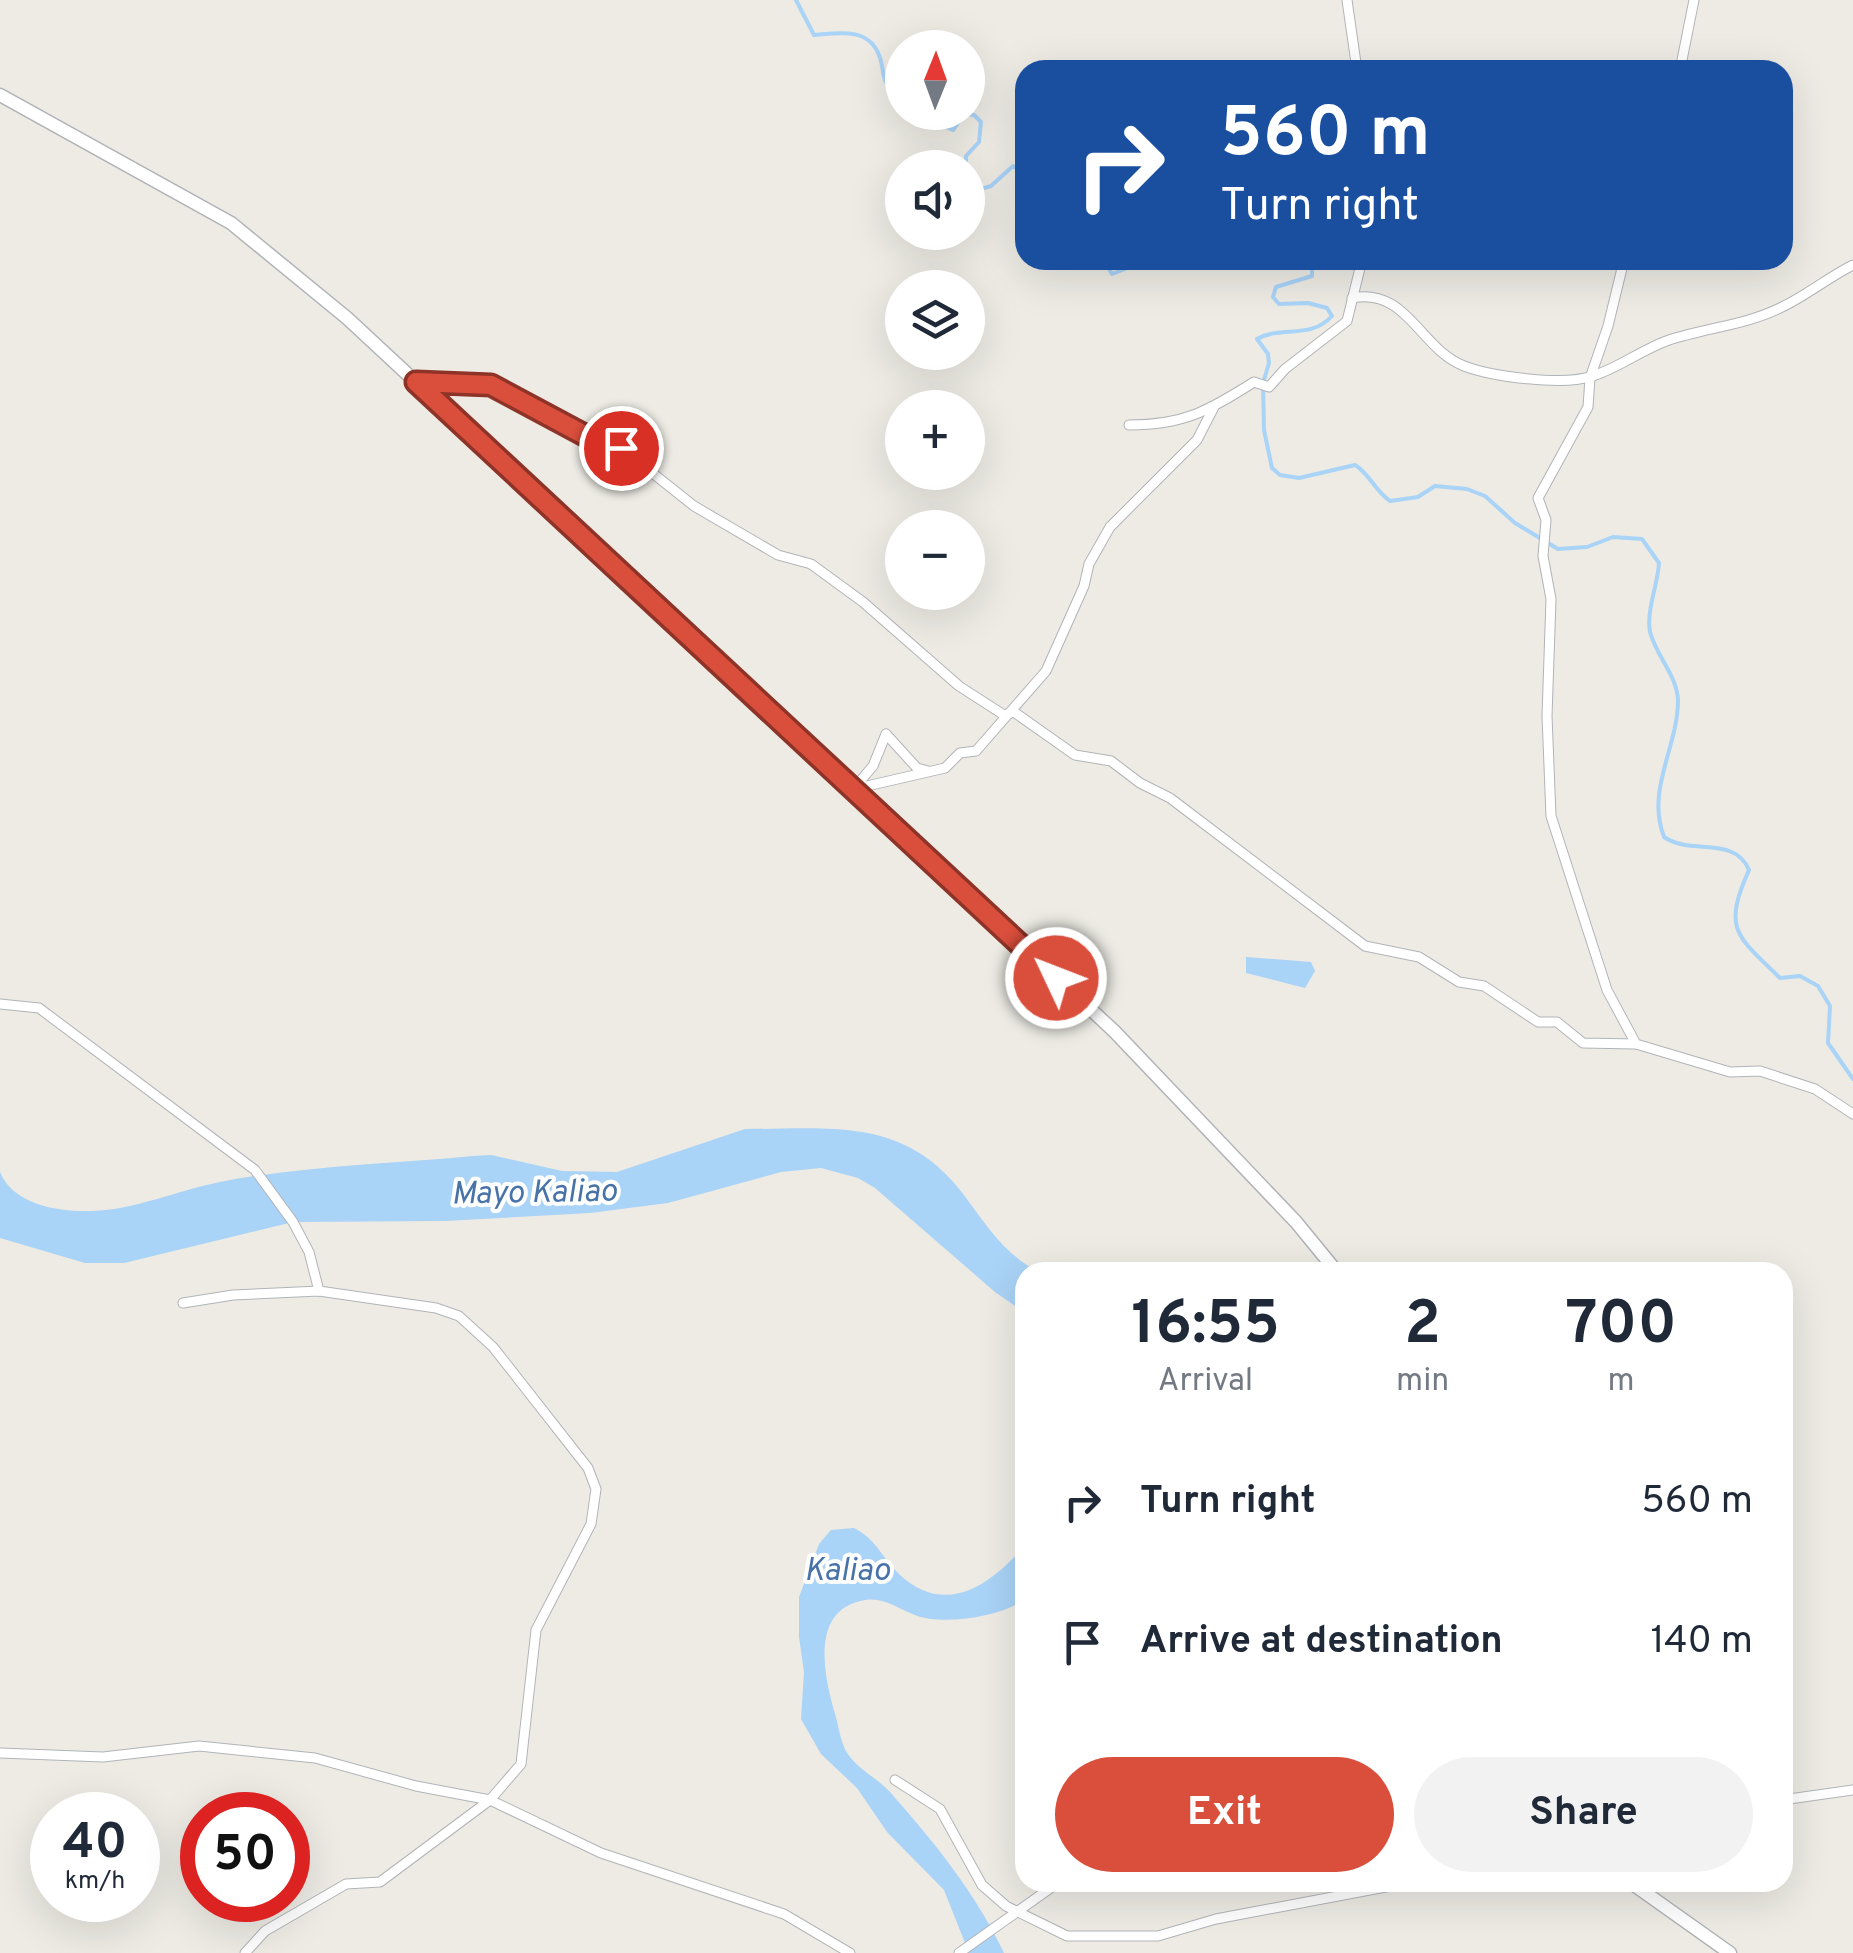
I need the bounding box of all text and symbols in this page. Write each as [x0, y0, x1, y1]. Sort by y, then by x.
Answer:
north arrow [885, 30, 985, 130]
map controls [885, 30, 985, 610]
text: 560 m [1220, 92, 1431, 181]
icon: right [1055, 100, 1185, 230]
button: sound [885, 150, 985, 250]
text: Turn right [1220, 179, 1419, 236]
button: layers [885, 270, 985, 370]
button: + [885, 390, 985, 490]
pin [579, 406, 664, 491]
icon: arrive [594, 421, 649, 476]
button: − [885, 510, 985, 610]
position arrow [1004, 926, 1108, 1030]
water label: Mayo Kaliao [451, 1173, 618, 1215]
text: 16:55 [1131, 1289, 1280, 1365]
text: 2 [1404, 1289, 1441, 1365]
text: 700 [1565, 1289, 1677, 1365]
text: Arrival [1158, 1362, 1253, 1402]
text: min [1396, 1362, 1449, 1402]
text: m [1608, 1362, 1635, 1402]
icon: right [1055, 1475, 1110, 1530]
text: Turn right [1140, 1478, 1315, 1527]
text: 560 m [1641, 1478, 1753, 1527]
water label: Kaliao [804, 1552, 891, 1592]
icon: arrive [1055, 1615, 1110, 1670]
text: Arrive at destination [1140, 1618, 1503, 1667]
text: 140 m [1650, 1618, 1753, 1667]
button: Exit [1055, 1757, 1394, 1872]
button: Share [1414, 1757, 1753, 1872]
speed limit sign: 50 [180, 1792, 310, 1922]
text: 40 [62, 1813, 128, 1876]
text: km/h [65, 1866, 125, 1898]

